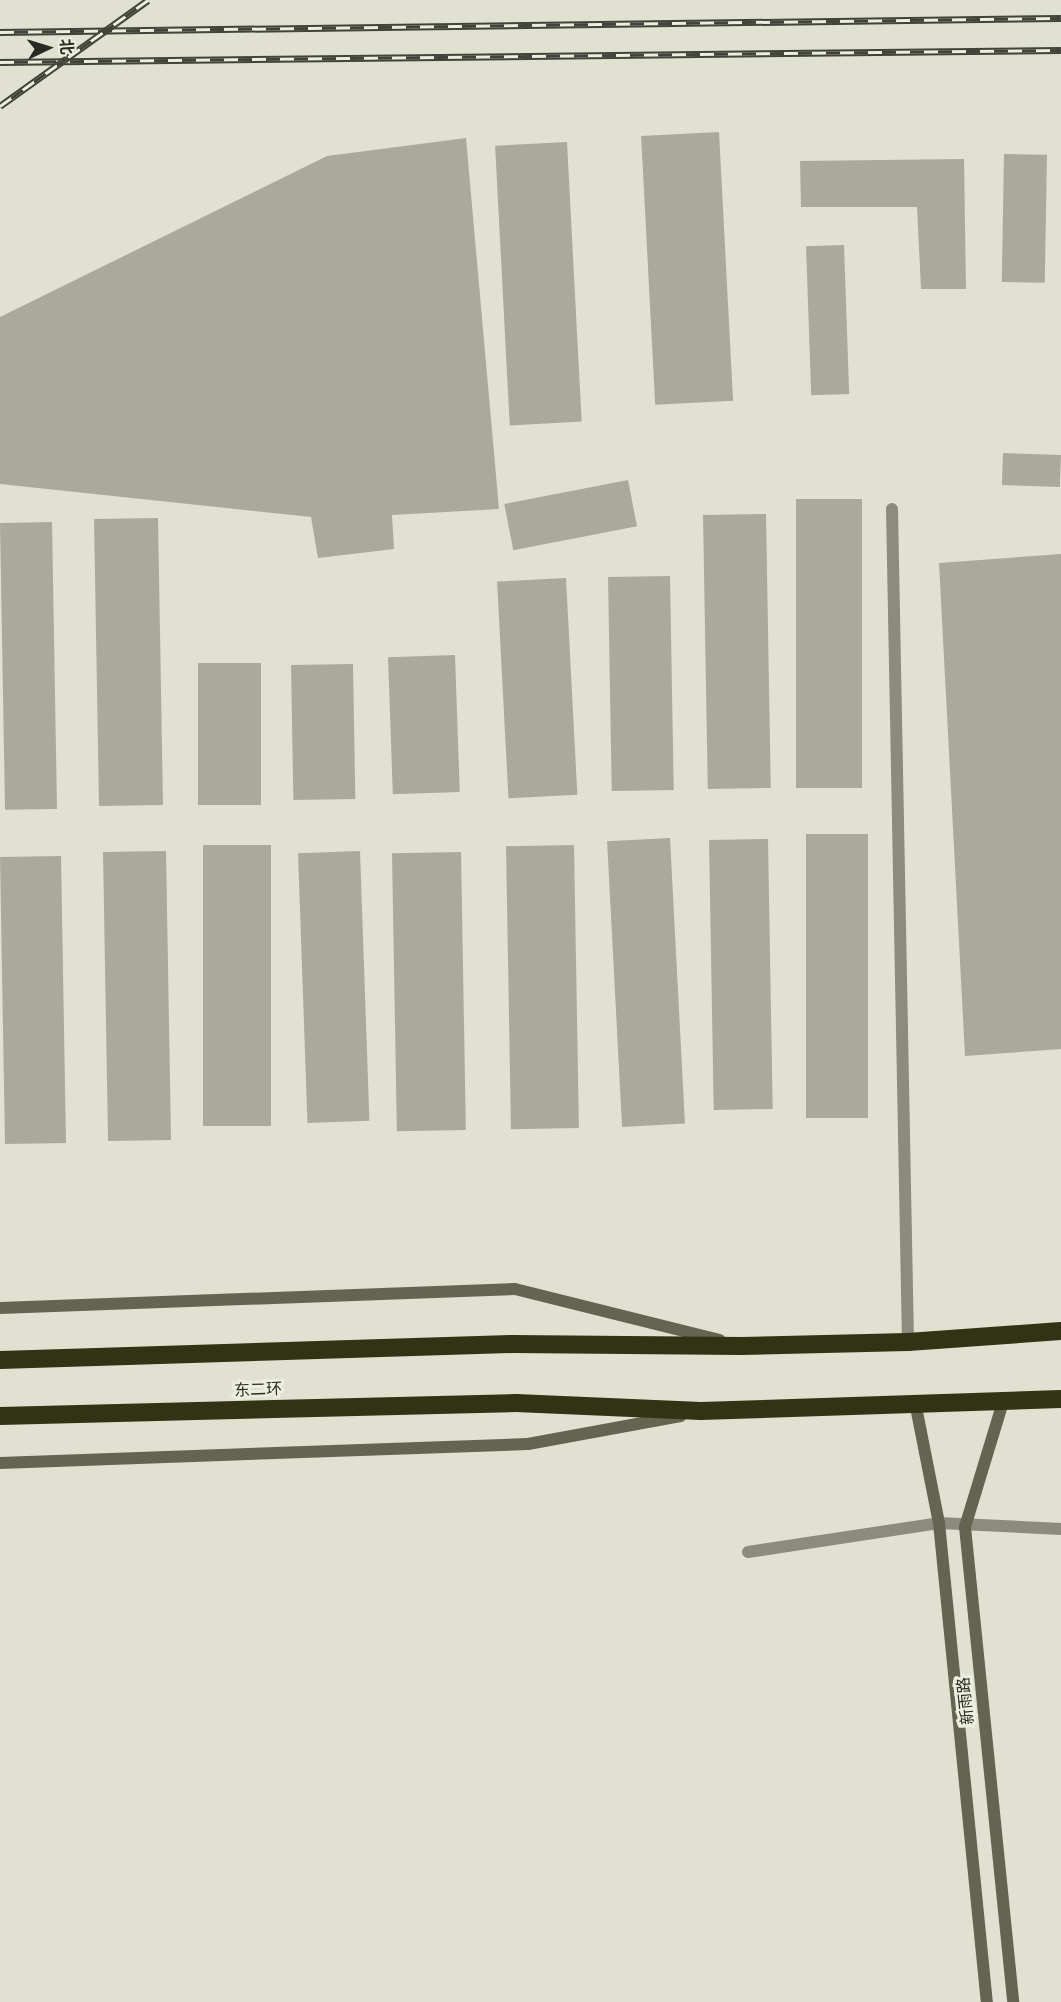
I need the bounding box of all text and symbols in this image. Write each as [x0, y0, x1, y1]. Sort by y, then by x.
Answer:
north arrow [18, 18, 78, 78]
text: 北 [56, 38, 76, 55]
street label: 东二环 [234, 1380, 282, 1400]
street label: 新雨路 [954, 1676, 978, 1726]

